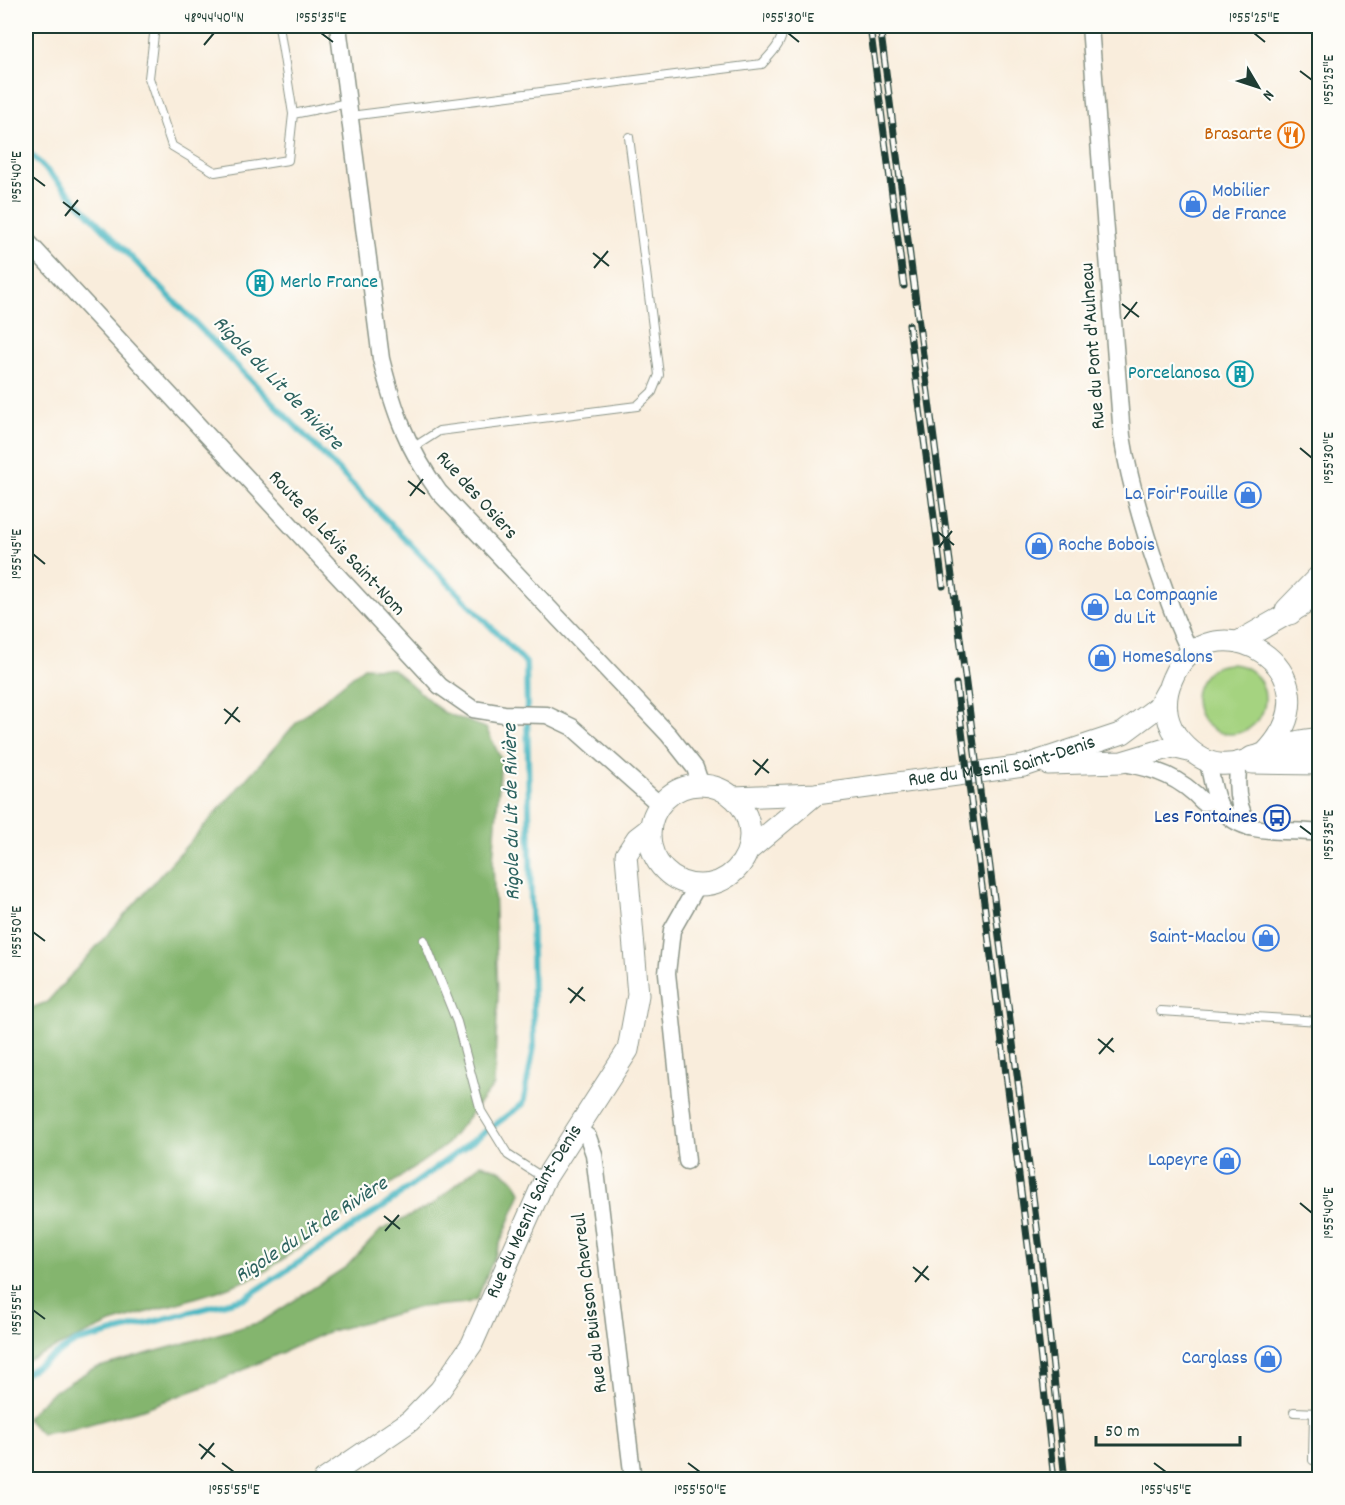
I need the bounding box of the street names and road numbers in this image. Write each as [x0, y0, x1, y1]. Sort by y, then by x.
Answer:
street label: Rue du Pont d'Aulneau [1074, 262, 1114, 430]
street label: Rue des Osiers [428, 445, 524, 547]
street label: Route de Lévis Saint-Nom [261, 465, 411, 623]
street label: Rue du Mesnil Saint-Denis [906, 729, 1099, 795]
street label: Rue du Mesnil Saint-Denis [480, 1119, 590, 1303]
street label: Rue du Buisson Chevreul [566, 1211, 616, 1395]

